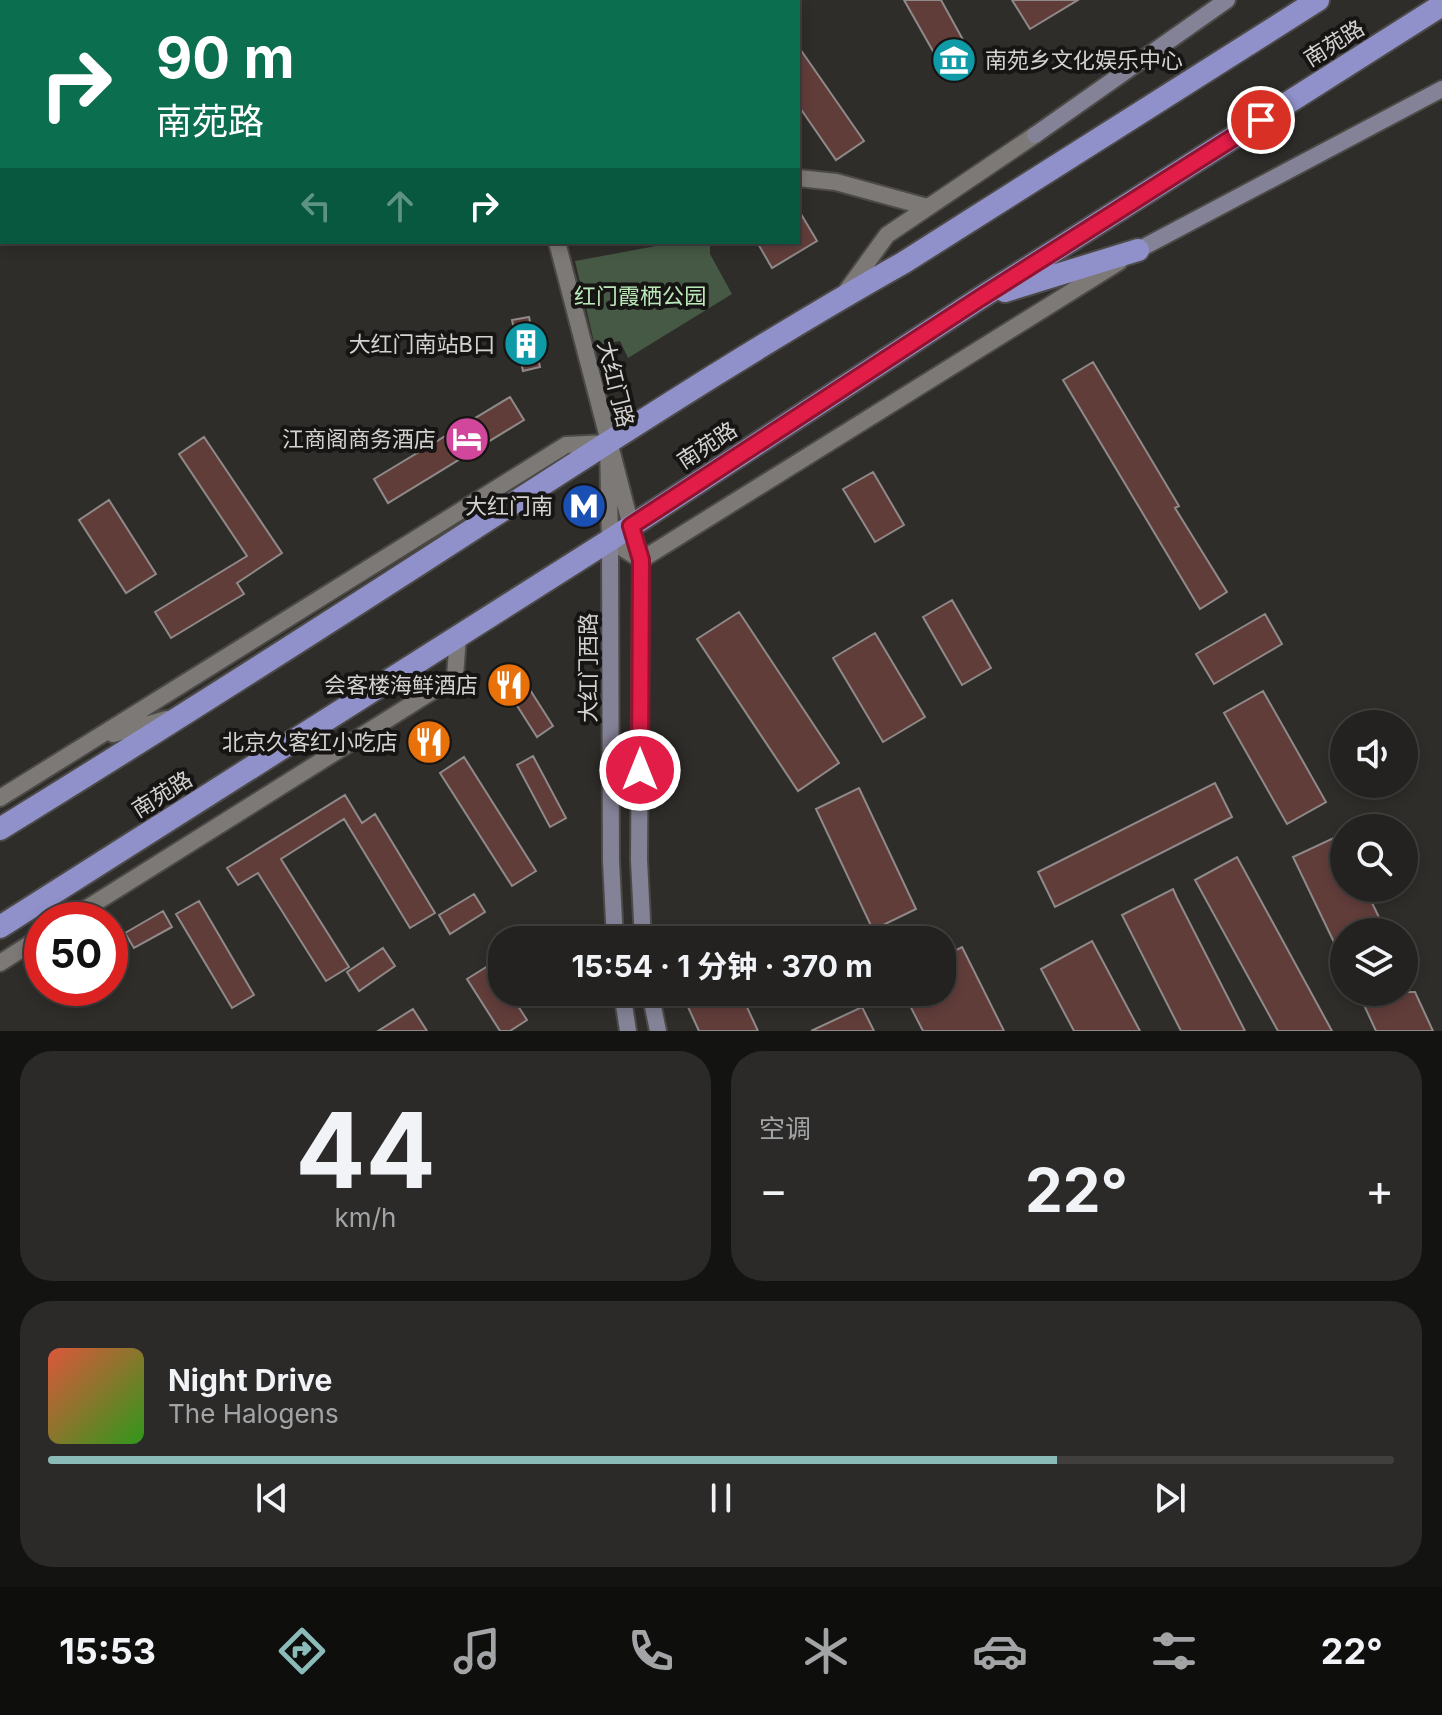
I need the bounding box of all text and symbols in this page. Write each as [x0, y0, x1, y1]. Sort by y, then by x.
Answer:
street label: 南苑路 [1299, 14, 1369, 72]
text: 90 m [156, 24, 295, 92]
icon: right [24, 32, 128, 136]
museum icon: 南苑乡文化娱乐中心 [930, 36, 978, 84]
place label: 南苑乡文化娱乐中心 [985, 47, 1183, 73]
pin [1227, 86, 1295, 154]
icon: arrive [1239, 98, 1283, 142]
text: 南苑路 [156, 99, 264, 143]
icon: left [294, 184, 338, 228]
icon: ahead [378, 184, 422, 228]
icon: right [462, 184, 506, 228]
park label: 红门霞栖公园 [574, 283, 706, 309]
building icon: 大红门南站B口 [502, 320, 550, 368]
place label: 大红门南站B口 [349, 331, 495, 357]
street label: 大红门路 [593, 338, 639, 430]
hotel icon: 江商阁商务酒店 [443, 415, 491, 463]
street label: 南苑路 [672, 416, 742, 474]
place label: 江商阁商务酒店 [282, 426, 436, 452]
metro station icon: 大红门南 [560, 482, 608, 530]
place label: 大红门南 [465, 493, 553, 519]
street label: 大红门西路 [575, 613, 601, 723]
restaurant icon: 会客楼海鲜酒店 [485, 661, 533, 709]
place label: 会客楼海鲜酒店 [324, 672, 478, 698]
map controls [1330, 710, 1418, 1006]
button: sound [1330, 710, 1418, 798]
restaurant icon: 北京久客红小吃店 [405, 718, 453, 766]
position arrow [598, 728, 682, 812]
place label: 北京久客红小吃店 [222, 729, 398, 755]
street label: 南苑路 [127, 765, 197, 823]
button: search [1330, 814, 1418, 902]
speed limit sign: 50 [24, 902, 128, 1006]
button: layers [1330, 918, 1418, 1006]
text: 15:54 · 1 分钟 · 370 m [571, 948, 873, 984]
text: 44 [295, 1087, 436, 1213]
text: 空调 [759, 1113, 811, 1144]
text: 22° [1025, 1154, 1128, 1226]
text: − [759, 1163, 788, 1217]
text: + [1365, 1163, 1394, 1217]
text: km/h [335, 1202, 396, 1233]
text: Night Drive [168, 1362, 332, 1398]
text: The Halogens [168, 1398, 339, 1429]
icon: previous [250, 1476, 294, 1520]
icon: pause [699, 1476, 743, 1520]
icon: next [1148, 1476, 1192, 1520]
icon: directions [274, 1623, 330, 1679]
icon: music [449, 1623, 505, 1679]
icon: phone [623, 1623, 679, 1679]
icon: climate [798, 1623, 854, 1679]
icon: car [972, 1623, 1028, 1679]
icon: filters [1146, 1623, 1202, 1679]
text: 15:53 [59, 1629, 156, 1673]
text: 22° [1321, 1629, 1383, 1673]

